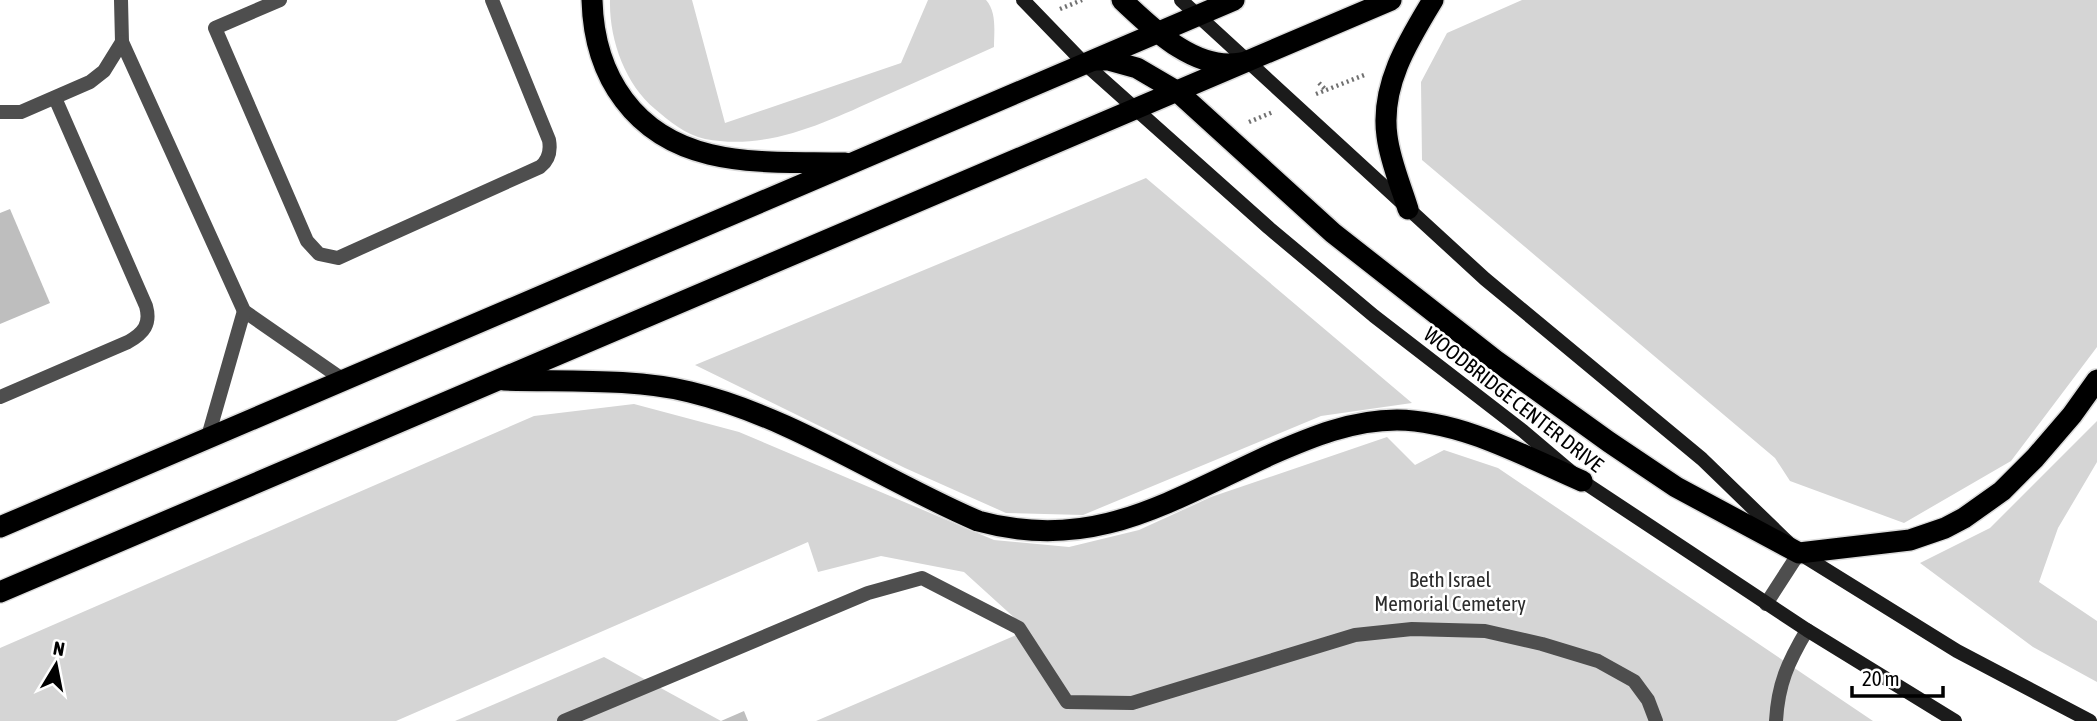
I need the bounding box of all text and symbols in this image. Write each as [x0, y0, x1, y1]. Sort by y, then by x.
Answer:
street label: WOODBRIDGE CENTER DRIVE [1420, 322, 1609, 477]
park label: Beth Israel Memorial Cemetery [1374, 567, 1526, 615]
north arrow [21, 630, 91, 700]
text: N [52, 636, 66, 660]
scale bar [1852, 654, 1943, 698]
text: 20 m [1862, 666, 1900, 690]

